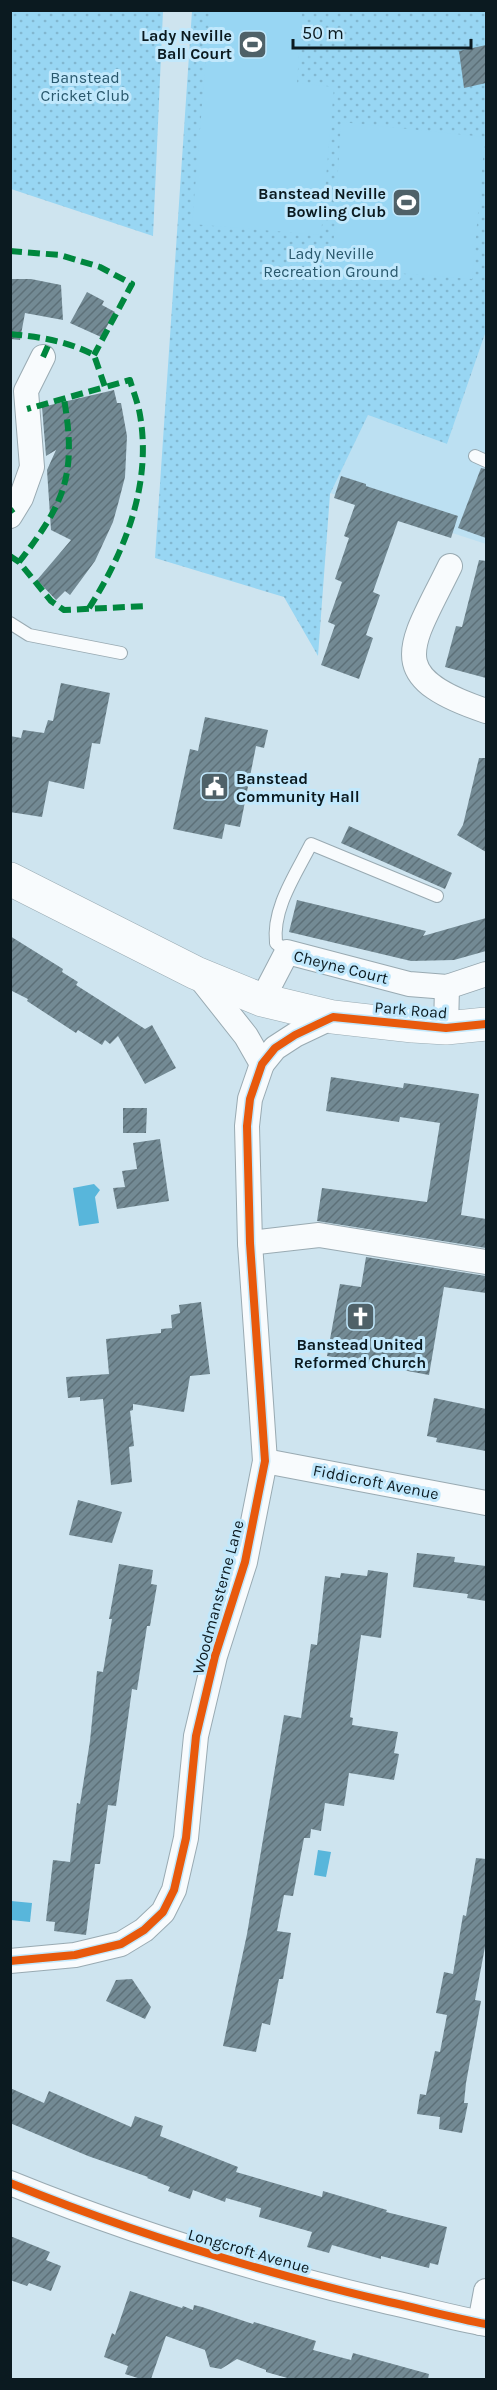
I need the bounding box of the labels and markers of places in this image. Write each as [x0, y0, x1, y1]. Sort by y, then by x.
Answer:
place label: Lady Neville Ball Court [141, 26, 232, 63]
sports icon: Lady Neville Ball Court [237, 28, 269, 60]
place label: Banstead Neville Bowling Club [258, 184, 386, 221]
sports icon: Banstead Neville Bowling Club [391, 186, 423, 218]
place label: Banstead Community Hall [236, 769, 360, 806]
public building icon: Banstead Community Hall [199, 771, 231, 803]
church icon: Banstead United Reformed Church [344, 1300, 376, 1332]
place label: Banstead United Reformed Church [294, 1335, 426, 1372]

